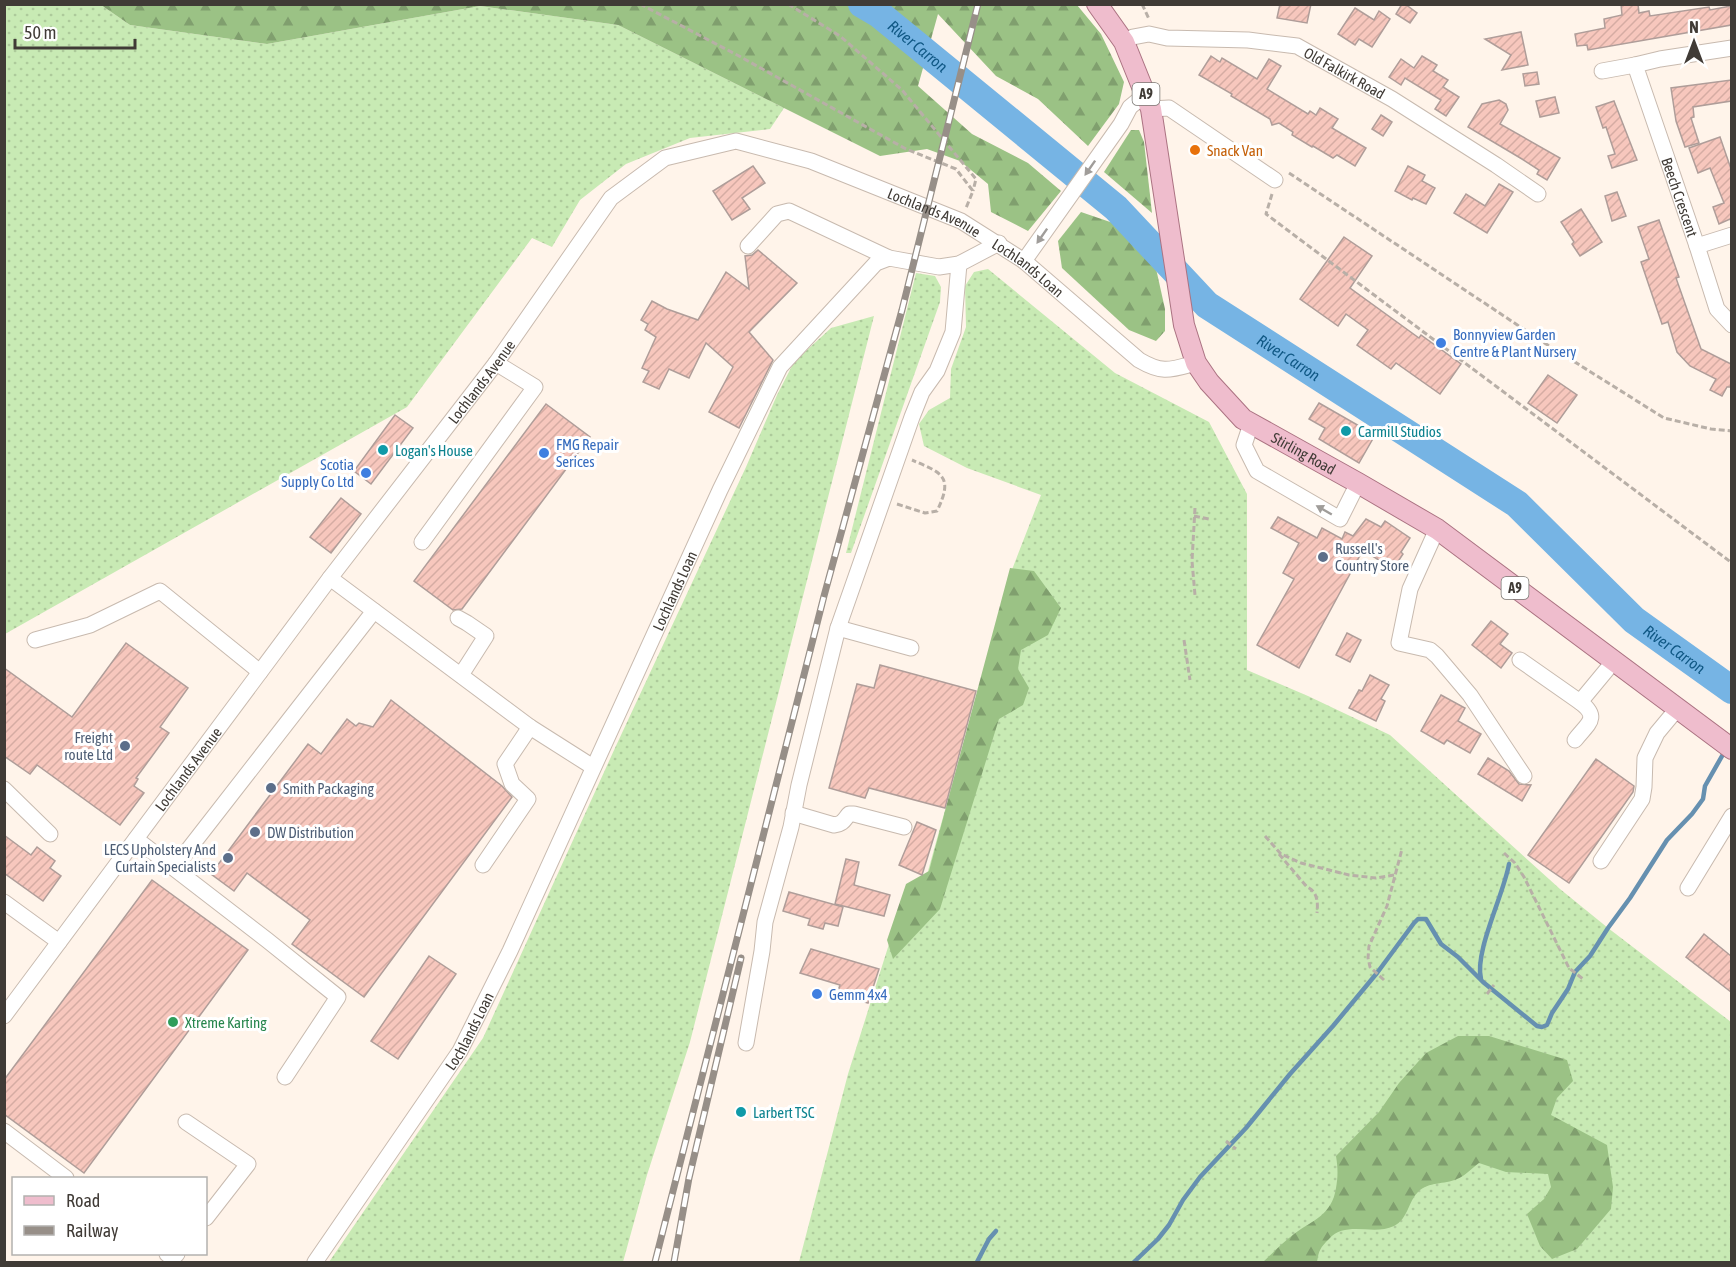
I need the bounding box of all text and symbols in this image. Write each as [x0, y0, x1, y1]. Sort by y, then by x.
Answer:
scale bar [15, 12, 135, 50]
north arrow [1664, 12, 1724, 72]
water label: River Carron [885, 16, 951, 76]
text: N [1689, 18, 1699, 36]
text: 50 m [24, 22, 56, 43]
street label: Old Falkirk Road [1301, 43, 1388, 102]
road number: A9 [1132, 83, 1160, 105]
place label: Snack Van [1207, 142, 1263, 159]
marker: Snack Van [1188, 143, 1202, 157]
street label: Beech Crescent [1659, 155, 1702, 239]
one-way arrow [1084, 159, 1096, 175]
street label: Lochlands Avenue [885, 184, 984, 240]
one-way arrow [1036, 227, 1048, 243]
street label: Lochlands Loan [989, 235, 1067, 300]
place label: Bonnyview Garden Centre & Plant Nursery [1453, 326, 1576, 360]
water label: River Carron [1254, 331, 1324, 384]
street label: Lochlands Avenue [444, 336, 518, 426]
marker: Bonnyview Garden Centre & Plant Nursery [1434, 336, 1448, 350]
place label: Carmill Studios [1358, 423, 1441, 440]
marker: Carmill Studios [1339, 424, 1353, 438]
street label: Stirling Road [1269, 428, 1339, 477]
place label: FMG Repair Serices [556, 436, 619, 470]
place label: Logan's House [395, 442, 473, 459]
marker: Logan's House [376, 443, 390, 457]
marker: FMG Repair Serices [537, 446, 551, 460]
place label: Scotia Supply Co Ltd [281, 456, 354, 490]
marker: Scotia Supply Co Ltd [359, 466, 373, 480]
one-way arrow [1316, 504, 1332, 515]
place label: Russell's Country Store [1335, 540, 1409, 574]
street label: Lochlands Loan [649, 548, 700, 633]
marker: Russell's Country Store [1316, 550, 1330, 564]
road number: A9 [1502, 577, 1528, 599]
water label: River Carron [1640, 621, 1709, 677]
street label: Lochlands Avenue [151, 724, 225, 814]
place label: Freight route Ltd [64, 729, 113, 763]
marker: Freight route Ltd [118, 739, 132, 753]
place label: Smith Packaging [283, 780, 375, 797]
marker: Smith Packaging [264, 781, 278, 795]
place label: DW Distribution [267, 824, 354, 841]
marker: DW Distribution [248, 825, 262, 839]
place label: LECS Upholstery And Curtain Specialists [104, 841, 216, 875]
marker: LECS Upholstery And Curtain Specialists [221, 851, 235, 865]
place label: Gemm 4x4 [829, 986, 888, 1003]
marker: Gemm 4x4 [810, 987, 824, 1001]
street label: Lochlands Loan [441, 989, 497, 1073]
place label: Xtreme Karting [185, 1014, 267, 1031]
marker: Xtreme Karting [166, 1015, 180, 1029]
place label: Larbert TSC [753, 1104, 815, 1121]
marker: Larbert TSC [734, 1105, 748, 1119]
legend [12, 1177, 207, 1255]
text: Road [66, 1190, 100, 1211]
text: Railway [66, 1220, 118, 1241]

